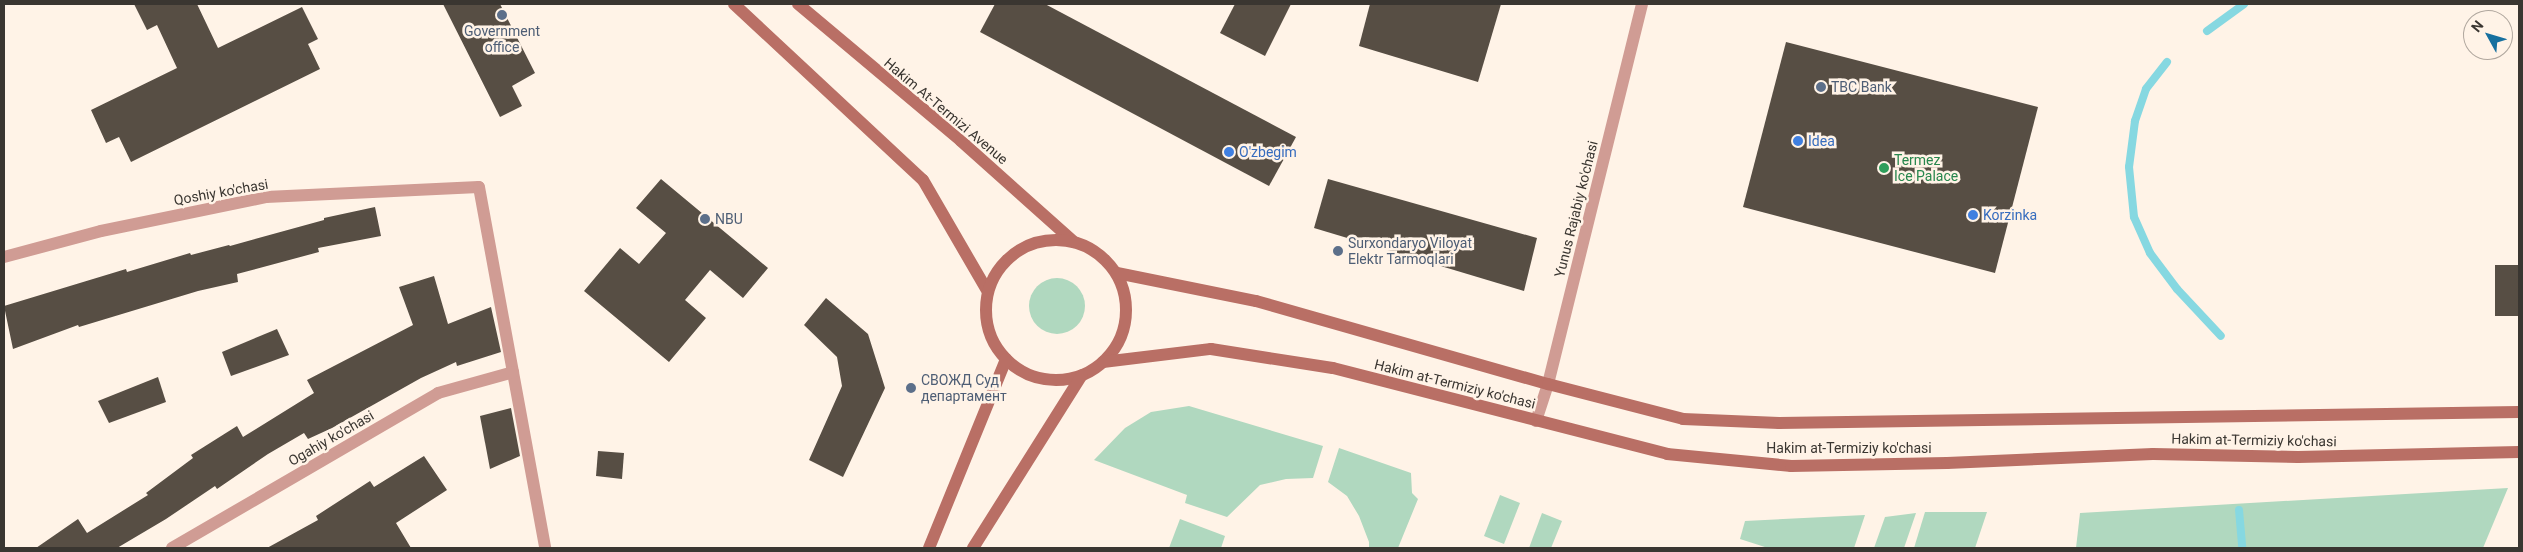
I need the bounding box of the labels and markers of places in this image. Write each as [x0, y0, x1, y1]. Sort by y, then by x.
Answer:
marker: Government office [496, 9, 508, 21]
place label: Government office [464, 23, 540, 56]
place label: TBC Bank [1831, 79, 1892, 95]
marker: TBC Bank [1815, 81, 1827, 93]
place label: Idea [1808, 133, 1835, 149]
marker: Idea [1792, 135, 1804, 147]
place label: O'zbegim [1239, 144, 1297, 160]
marker: O'zbegim [1223, 146, 1235, 158]
place label: Termez Ice Palace [1894, 152, 1958, 184]
marker: Termez Ice Palace [1878, 162, 1890, 174]
place label: Korzinka [1983, 207, 2037, 223]
marker: Korzinka [1967, 209, 1979, 221]
place label: NBU [715, 211, 743, 227]
marker: NBU [699, 213, 711, 225]
place label: Surxondaryo Viloyat Elektr Tarmoqlari [1348, 235, 1472, 268]
marker: Surxondaryo Viloyat Elektr Tarmoqlari [1332, 245, 1344, 257]
place label: СВОЖД Суд департамент [921, 372, 1007, 404]
marker: СВОЖД Суд департамент [905, 382, 917, 394]

